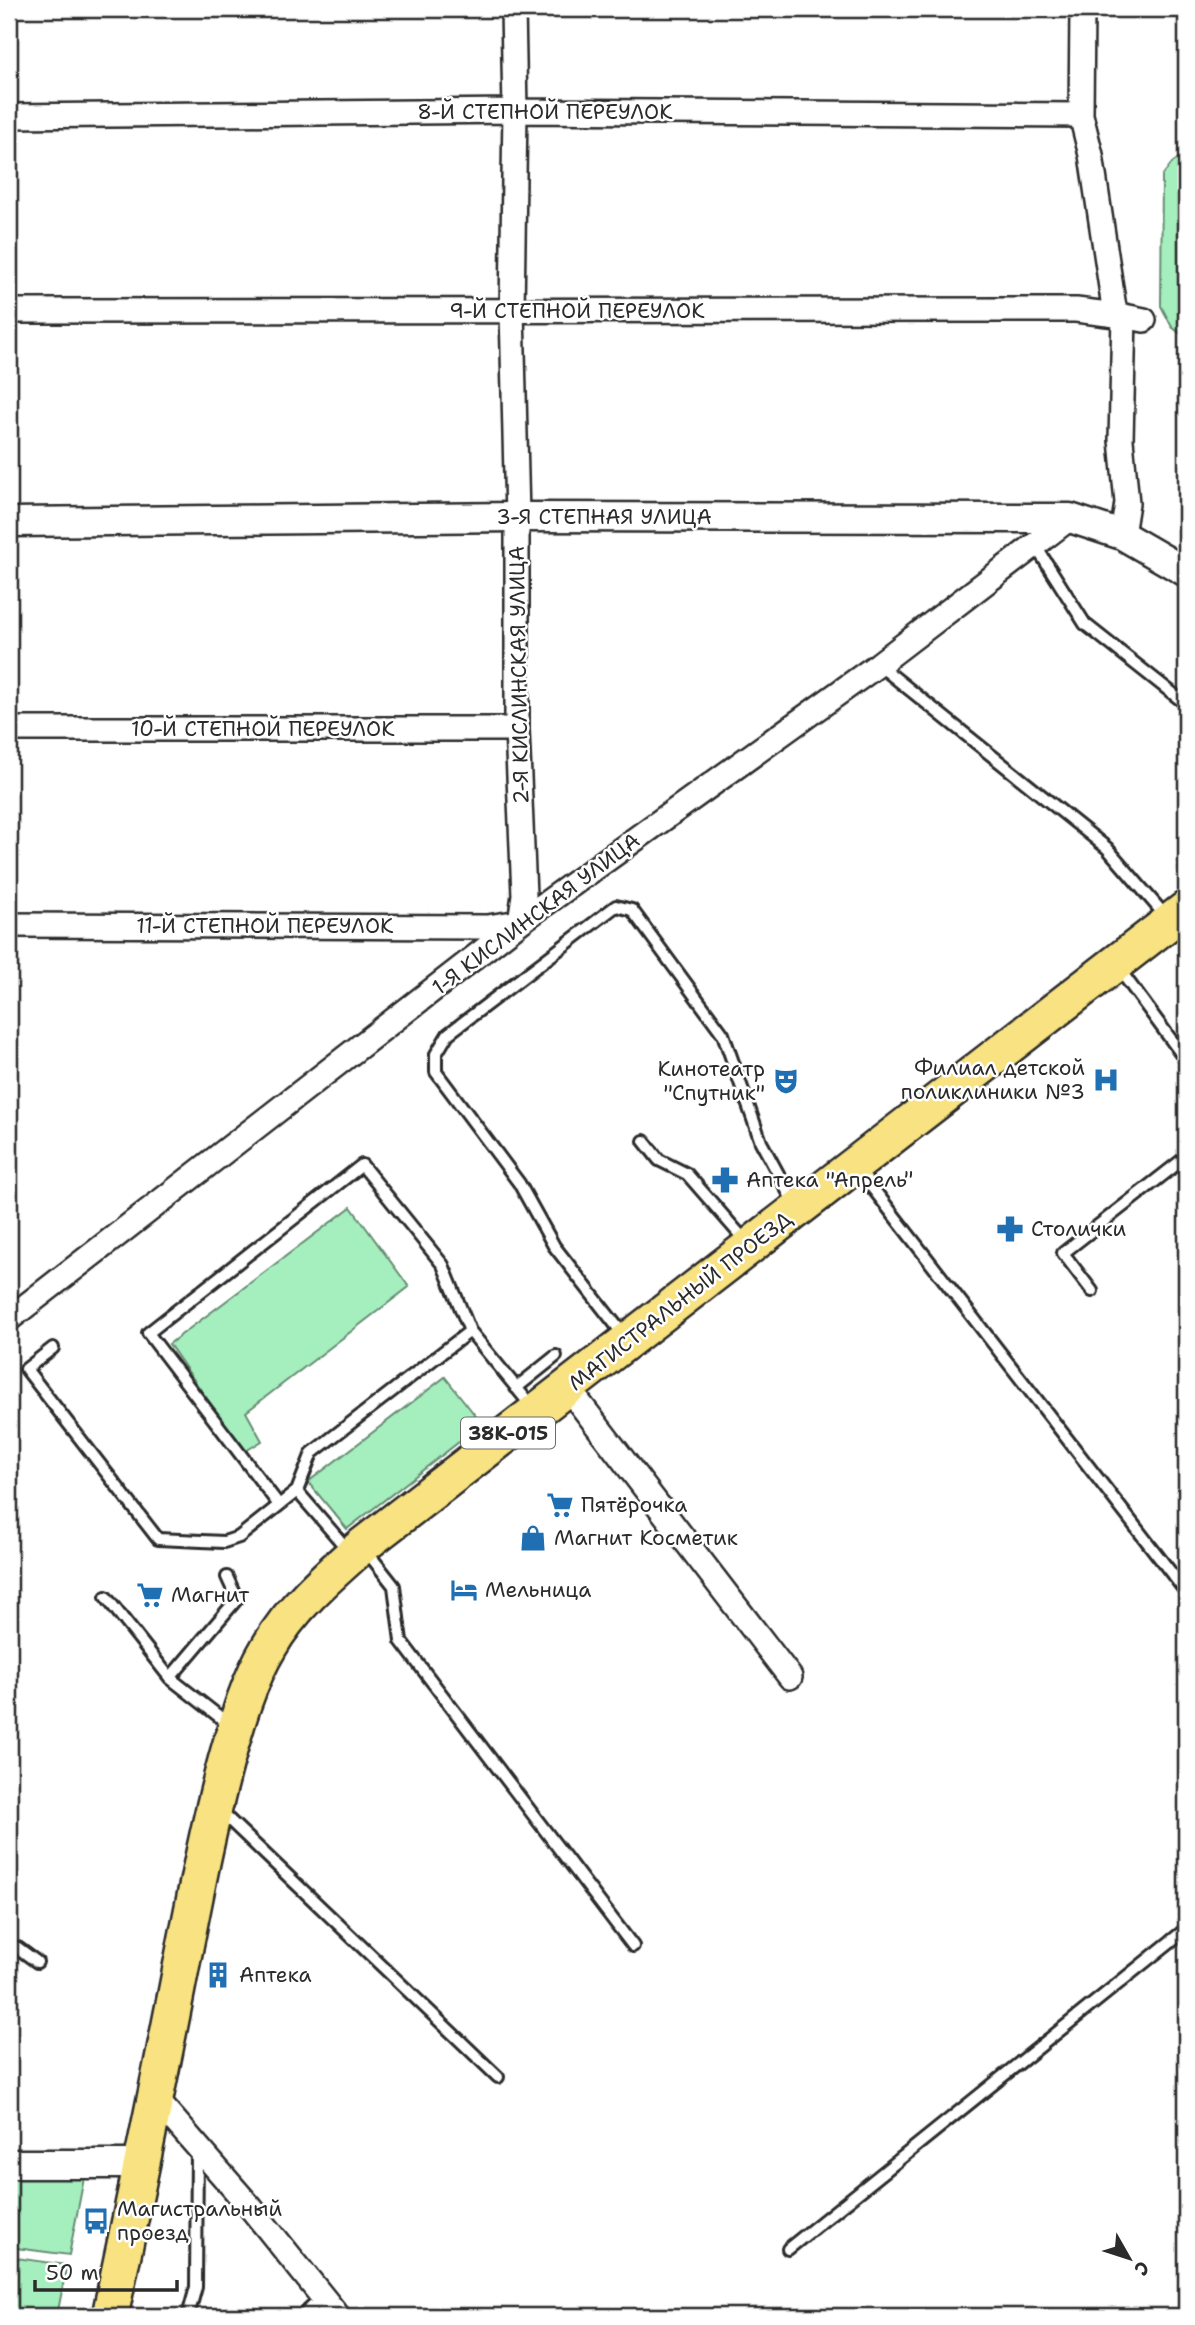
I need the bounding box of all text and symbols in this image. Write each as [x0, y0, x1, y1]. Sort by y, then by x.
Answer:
street label: 8-Й СТЕПНОЙ ПЕРЕУЛОК [417, 98, 673, 126]
street label: 9-Й СТЕПНОЙ ПЕРЕУЛОК [449, 297, 705, 325]
street label: 3-Я СТЕПНАЯ УЛИЦА [496, 503, 712, 531]
street label: 2-Я КИСЛИНСКАЯ УЛИЦА [503, 546, 535, 804]
street label: 10-Й СТЕПНОЙ ПЕРЕУЛОК [131, 715, 395, 743]
street label: 1-Я КИСЛИНСКАЯ УЛИЦА [426, 827, 646, 1001]
street label: 11-Й СТЕПНОЙ ПЕРЕУЛОК [136, 912, 394, 940]
place label: Филиал детской поликлиники №3 [901, 1054, 1085, 1106]
place label: Кинотеатр "Спутник" [658, 1055, 765, 1107]
hospital icon: Филиал детской поликлиники №3 [1091, 1065, 1121, 1095]
theatre icon: Кинотеатр "Спутник" [771, 1066, 801, 1096]
pharmacy icon: Аптека "Апрель" [710, 1165, 740, 1195]
place label: Аптека "Апрель" [746, 1166, 913, 1194]
street label: МАГИСТРАЛЬНЫЙ ПРОЕЗД [562, 1205, 798, 1397]
pharmacy icon: Столички [995, 1214, 1025, 1244]
place label: Столички [1031, 1215, 1126, 1243]
road number: 38К-015 [461, 1418, 555, 1448]
supermarket icon: Пятёрочка [545, 1490, 575, 1520]
place label: Пятёрочка [581, 1491, 687, 1519]
shop icon: Магнит Косметик [518, 1523, 548, 1553]
place label: Магнит Косметик [554, 1524, 738, 1552]
hotel icon: Мельница [449, 1575, 479, 1605]
place label: Мельница [485, 1576, 591, 1604]
supermarket icon: Магнит [135, 1580, 165, 1610]
place label: Магнит [171, 1581, 250, 1609]
building icon: Аптека [203, 1960, 233, 1990]
place label: Аптека [239, 1961, 312, 1989]
place label: Магистральный проезд [117, 2195, 282, 2247]
bus stop icon: Магистральный проезд [81, 2206, 111, 2236]
north arrow [1094, 2224, 1164, 2294]
scale bar [35, 2248, 177, 2292]
text: С [1128, 2256, 1155, 2281]
text: 50 m [46, 2259, 99, 2287]

